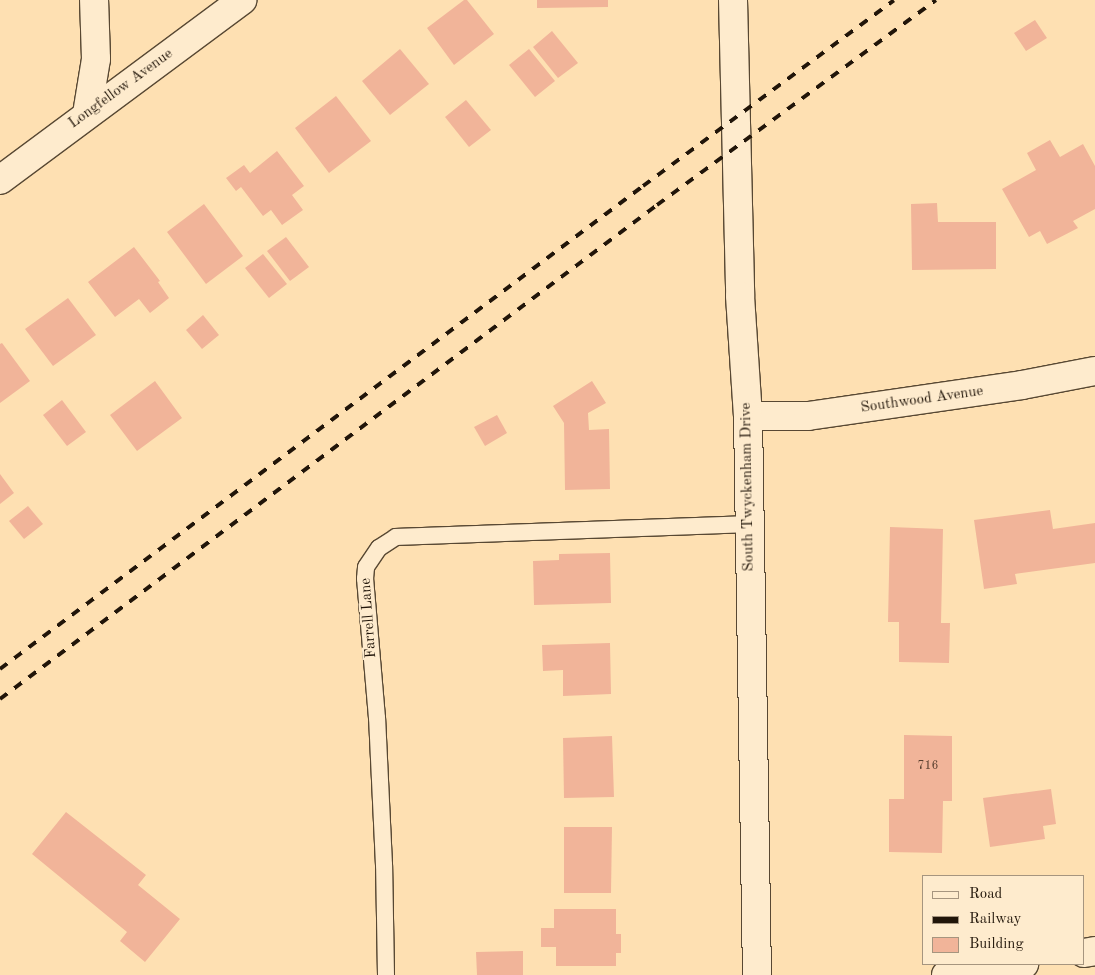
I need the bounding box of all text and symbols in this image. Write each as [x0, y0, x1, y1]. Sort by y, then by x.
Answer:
street label: Longfellow Avenue [65, 45, 177, 133]
street label: Southwood Avenue [860, 382, 984, 418]
street label: South Twyckenham Drive [738, 402, 758, 572]
street label: Farrell Lane [357, 577, 381, 659]
house number: 716 [918, 760, 938, 774]
legend [922, 875, 1085, 965]
text: Road [969, 887, 1002, 902]
text: Railway [969, 912, 1022, 927]
text: Building [969, 937, 1024, 952]

